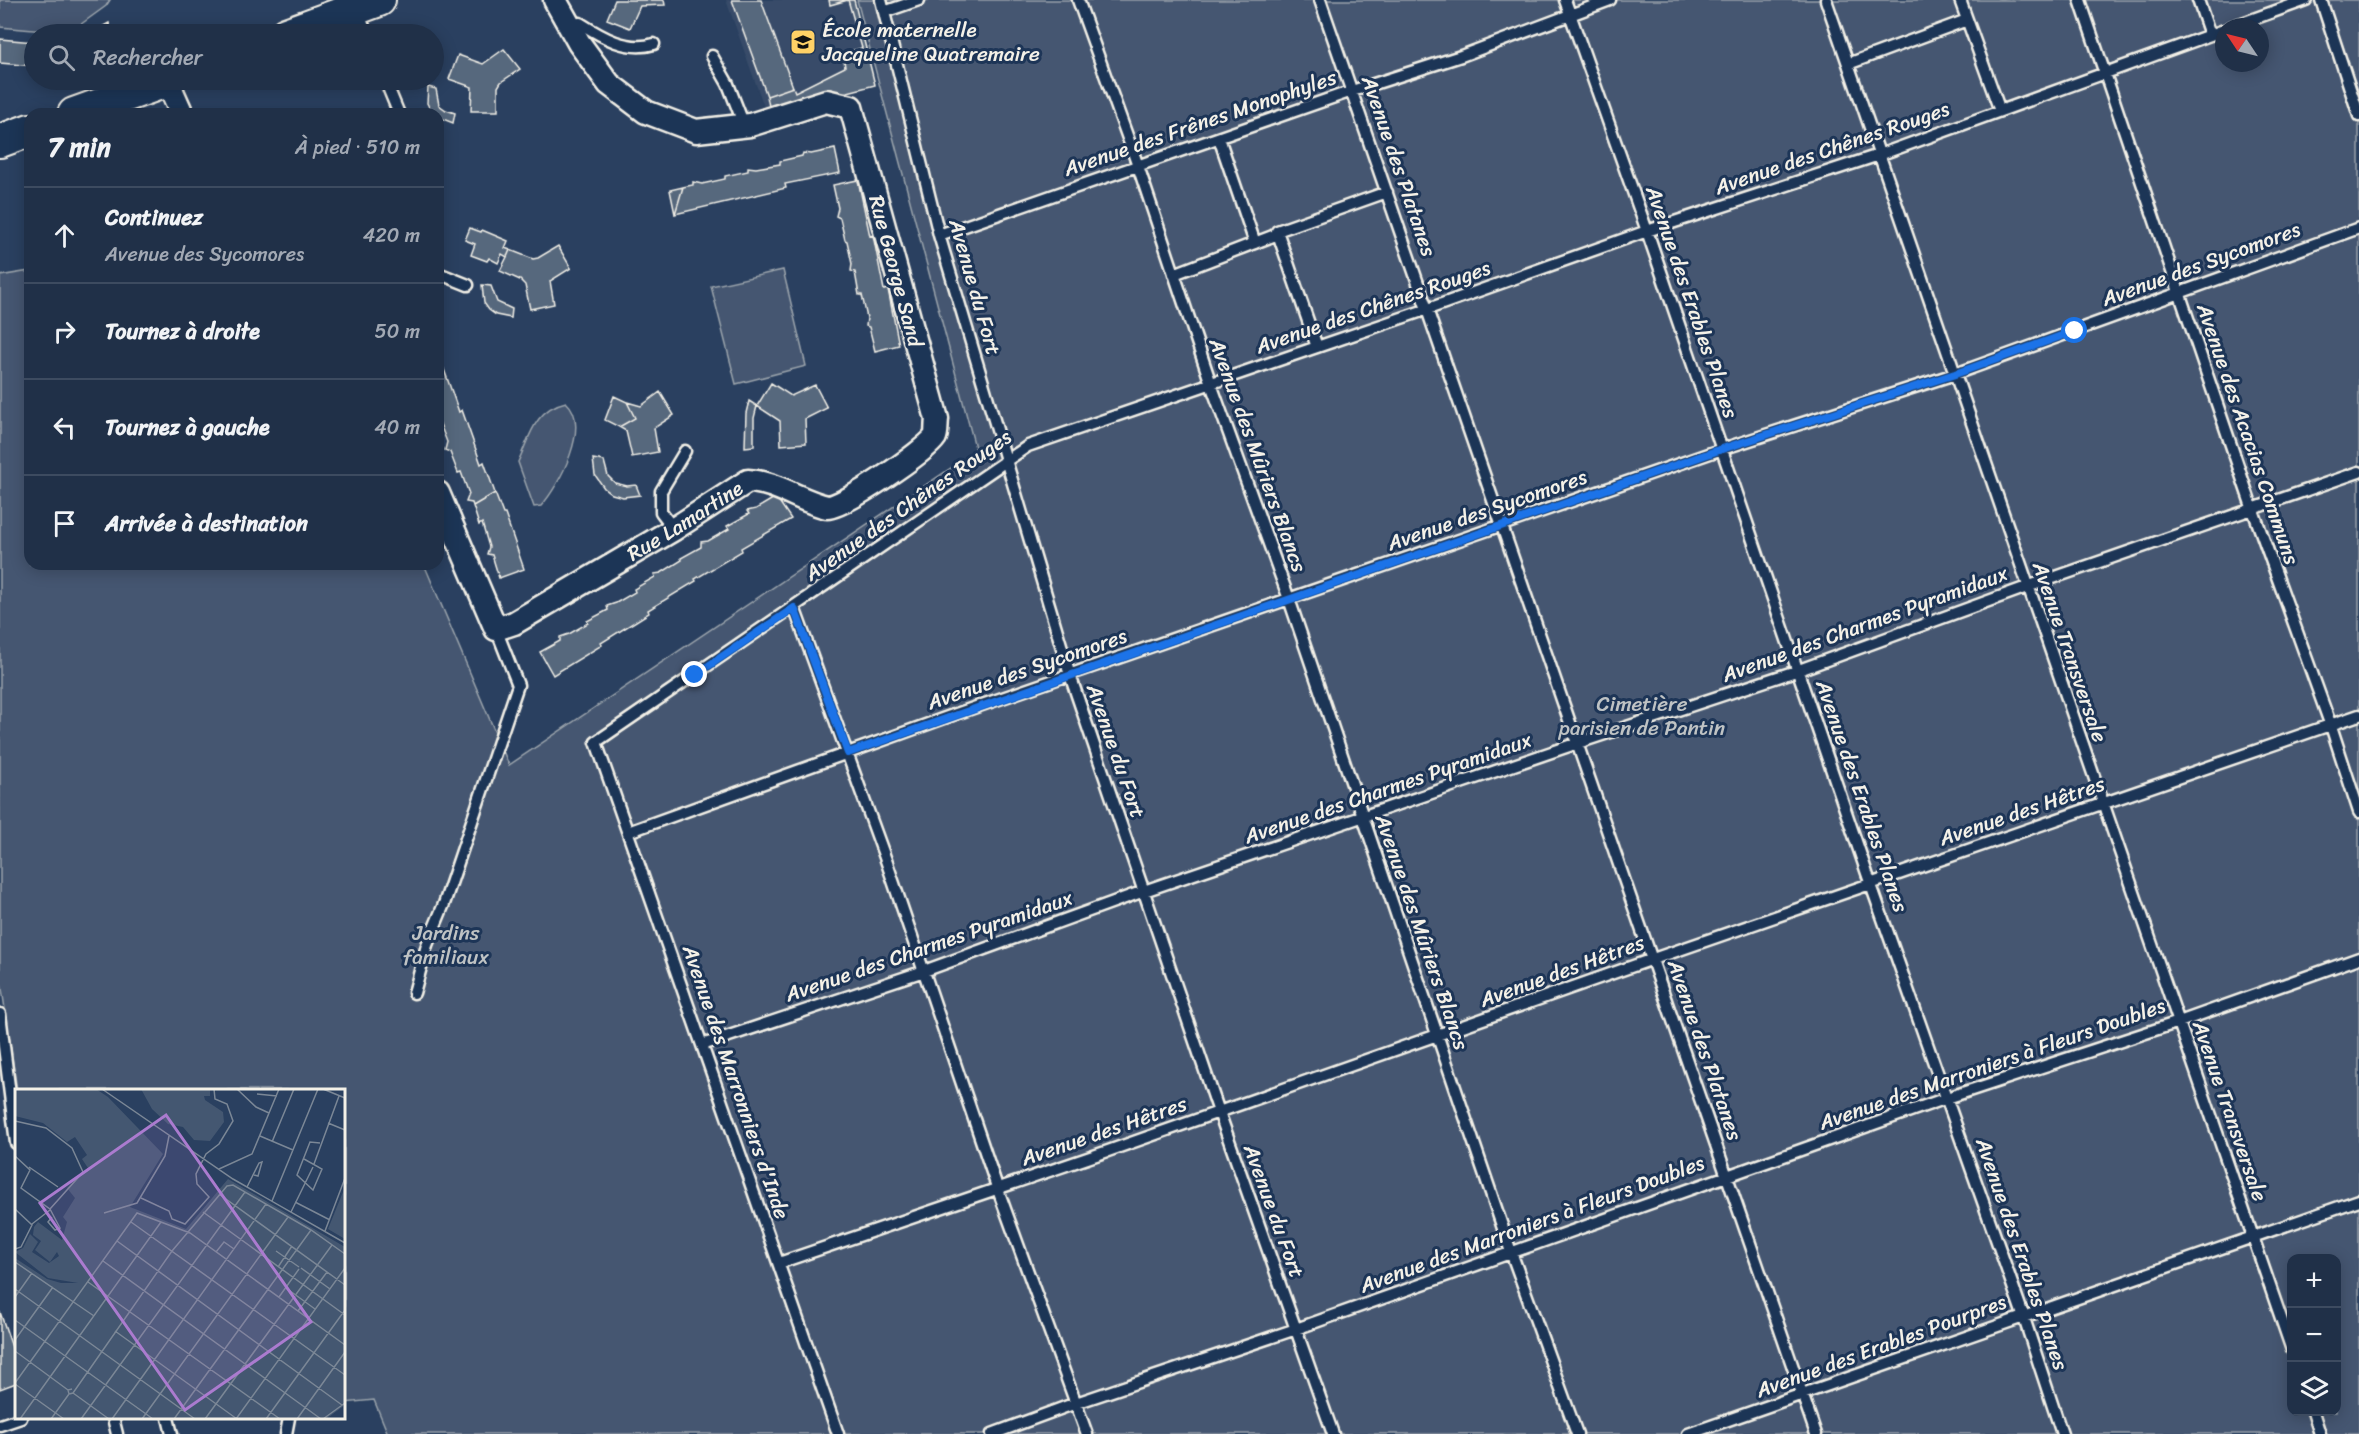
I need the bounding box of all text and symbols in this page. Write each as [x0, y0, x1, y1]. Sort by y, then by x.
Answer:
place label: École maternelle Jacqueline Quatremaire [821, 11, 1040, 73]
north arrow [2215, 18, 2269, 72]
search box [24, 24, 444, 90]
school or university icon: École maternelle Jacqueline Quatremaire [788, 27, 818, 57]
text: Rechercher [93, 38, 203, 77]
icon: search [45, 41, 78, 74]
street label: Avenue des Frênes Monophyles [1057, 58, 1342, 188]
street label: Avenue des Platanes [1350, 69, 1448, 262]
street label: Avenue des Chênes Rouges [1708, 90, 1955, 206]
text: 7 min [48, 124, 111, 170]
text: À pied · 510 m [295, 130, 420, 165]
street label: Avenue des Erables Planes [1634, 180, 1750, 424]
street label: Rue George Sand [857, 191, 935, 353]
text: Continuez [105, 198, 203, 237]
street label: Avenue des Sycomores [2095, 210, 2306, 318]
street label: Avenue du Fort [937, 213, 1013, 360]
text: 420 m [363, 218, 420, 253]
icon: ahead [48, 219, 81, 252]
text: Avenue des Sycomores [105, 237, 304, 272]
street label: Avenue des Chênes Rouges [1249, 249, 1496, 365]
street label: Avenue des Acacias Communs [2185, 297, 2311, 570]
text: Tournez à droite [105, 312, 260, 351]
text: 50 m [375, 314, 420, 349]
icon: right [48, 315, 81, 348]
route start [2061, 317, 2087, 343]
street label: Avenue des Mûriers Blancs [1197, 331, 1318, 578]
text: Tournez à gauche [105, 408, 270, 447]
text: 40 m [374, 410, 420, 445]
icon: left [48, 411, 81, 444]
street label: Avenue des Chênes Rouges [795, 419, 1020, 592]
street label: Avenue des Sycomores [1381, 458, 1592, 562]
street label: Rue Lamartine [619, 470, 751, 572]
text: Arrivée à destination [105, 504, 308, 543]
icon: arrive [48, 507, 81, 540]
street label: Avenue des Charmes Pyramidaux [1716, 554, 2014, 694]
street label: Avenue Transversale [2021, 555, 2119, 748]
street label: Avenue des Sycomores [921, 617, 1132, 721]
route end [681, 661, 707, 687]
street label: Avenue des Erables Planes [1804, 674, 1920, 918]
street label: Avenue du Fort [1075, 678, 1157, 823]
park label: Cimetière parisien de Pantin [1558, 685, 1725, 747]
street label: Avenue des Charmes Pyramidaux [1238, 721, 1537, 855]
street label: Avenue des Hêtres [1933, 765, 2110, 858]
street label: Avenue des Mûriers Blancs [1363, 808, 1480, 1055]
street label: Avenue des Charmes Pyramidaux [779, 879, 1078, 1013]
park label: Jardins familiaux [403, 914, 489, 976]
street label: Avenue des Hêtres [1473, 923, 1650, 1019]
street label: Avenue des Marronniers d'Inde [671, 939, 801, 1225]
street label: Avenue des Platanes [1656, 953, 1754, 1146]
street label: Avenue des Marroniers à Fleurs Doubles [1812, 987, 2171, 1142]
street label: Avenue Transversale [2181, 1014, 2279, 1207]
street label: Avenue des Hêtres [1015, 1085, 1192, 1178]
inset map [15, 1089, 345, 1419]
street label: Avenue des Erables Planes [1964, 1132, 2080, 1376]
street label: Avenue du Fort [1232, 1138, 1316, 1283]
street label: Avenue des Marroniers à Fleurs Doubles [1353, 1144, 1710, 1305]
map controls [2287, 1254, 2341, 1416]
button: + [2287, 1254, 2341, 1308]
street label: Avenue des Erables Pourpres [1749, 1283, 2012, 1409]
button: − [2287, 1308, 2341, 1362]
button: layers [2287, 1362, 2341, 1416]

